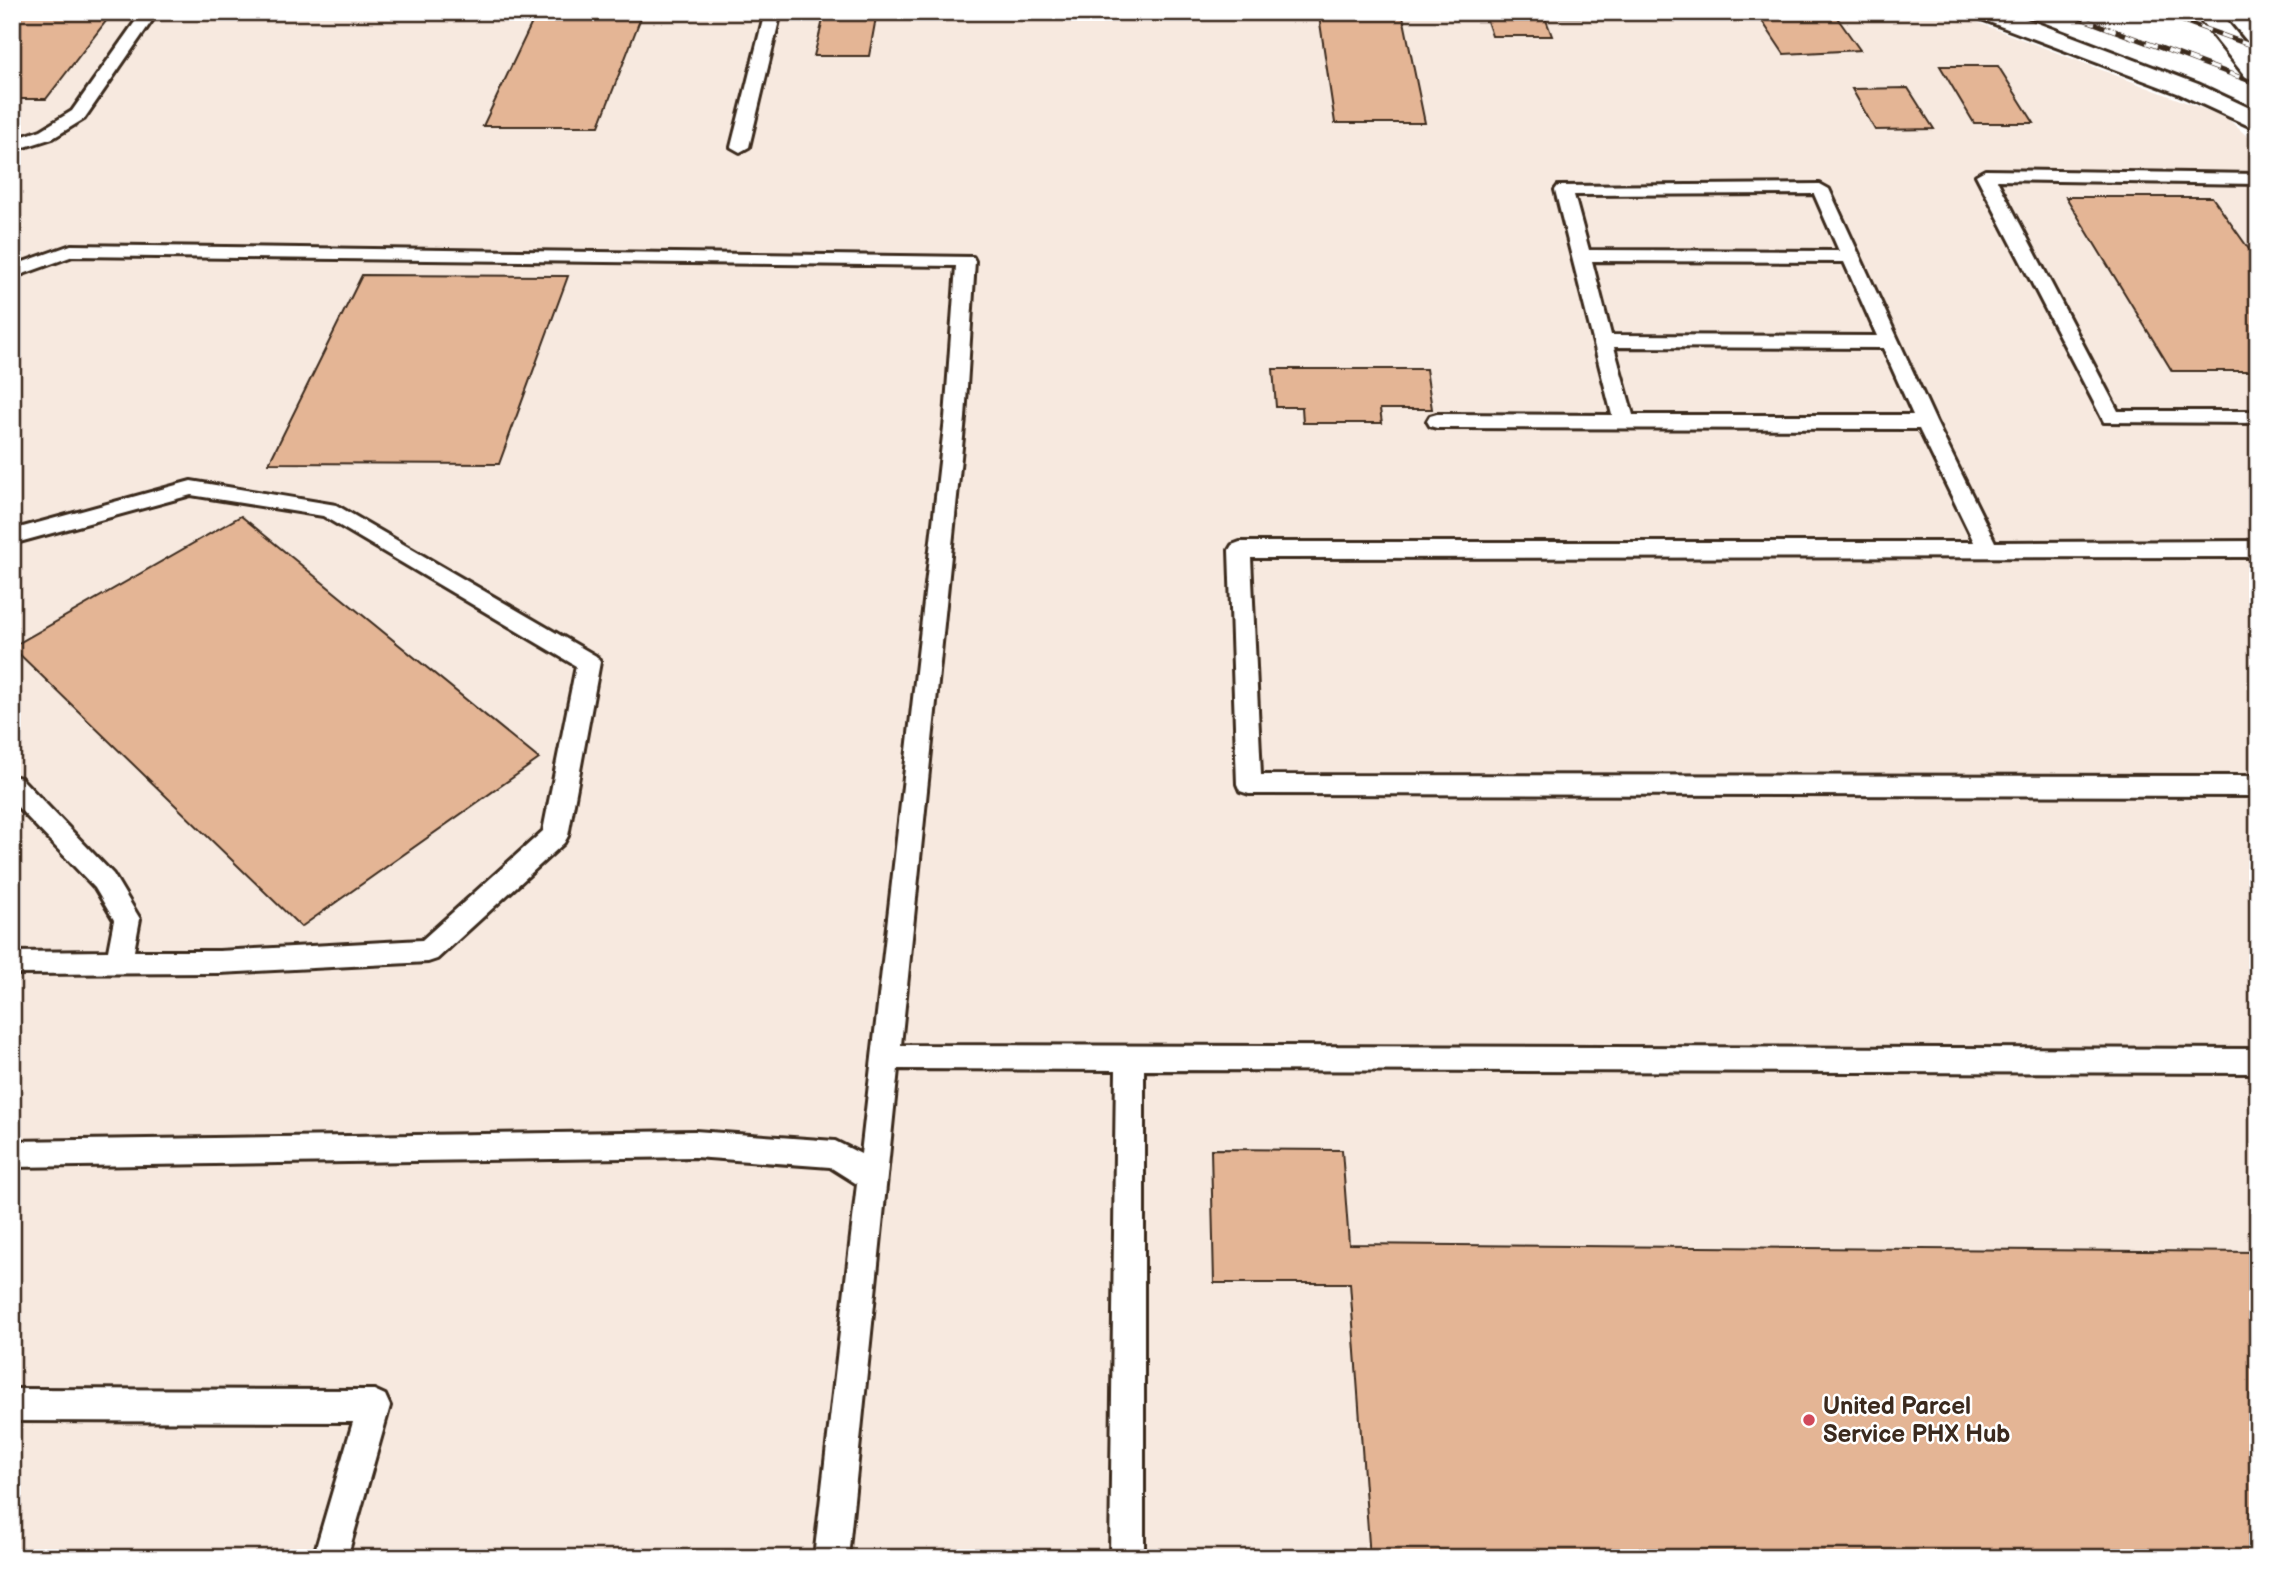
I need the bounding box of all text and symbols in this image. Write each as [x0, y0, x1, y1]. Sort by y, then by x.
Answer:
place label: United Parcel Service PHX Hub [1823, 1392, 2010, 1449]
marker: United Parcel Service PHX Hub [1801, 1412, 1817, 1428]

